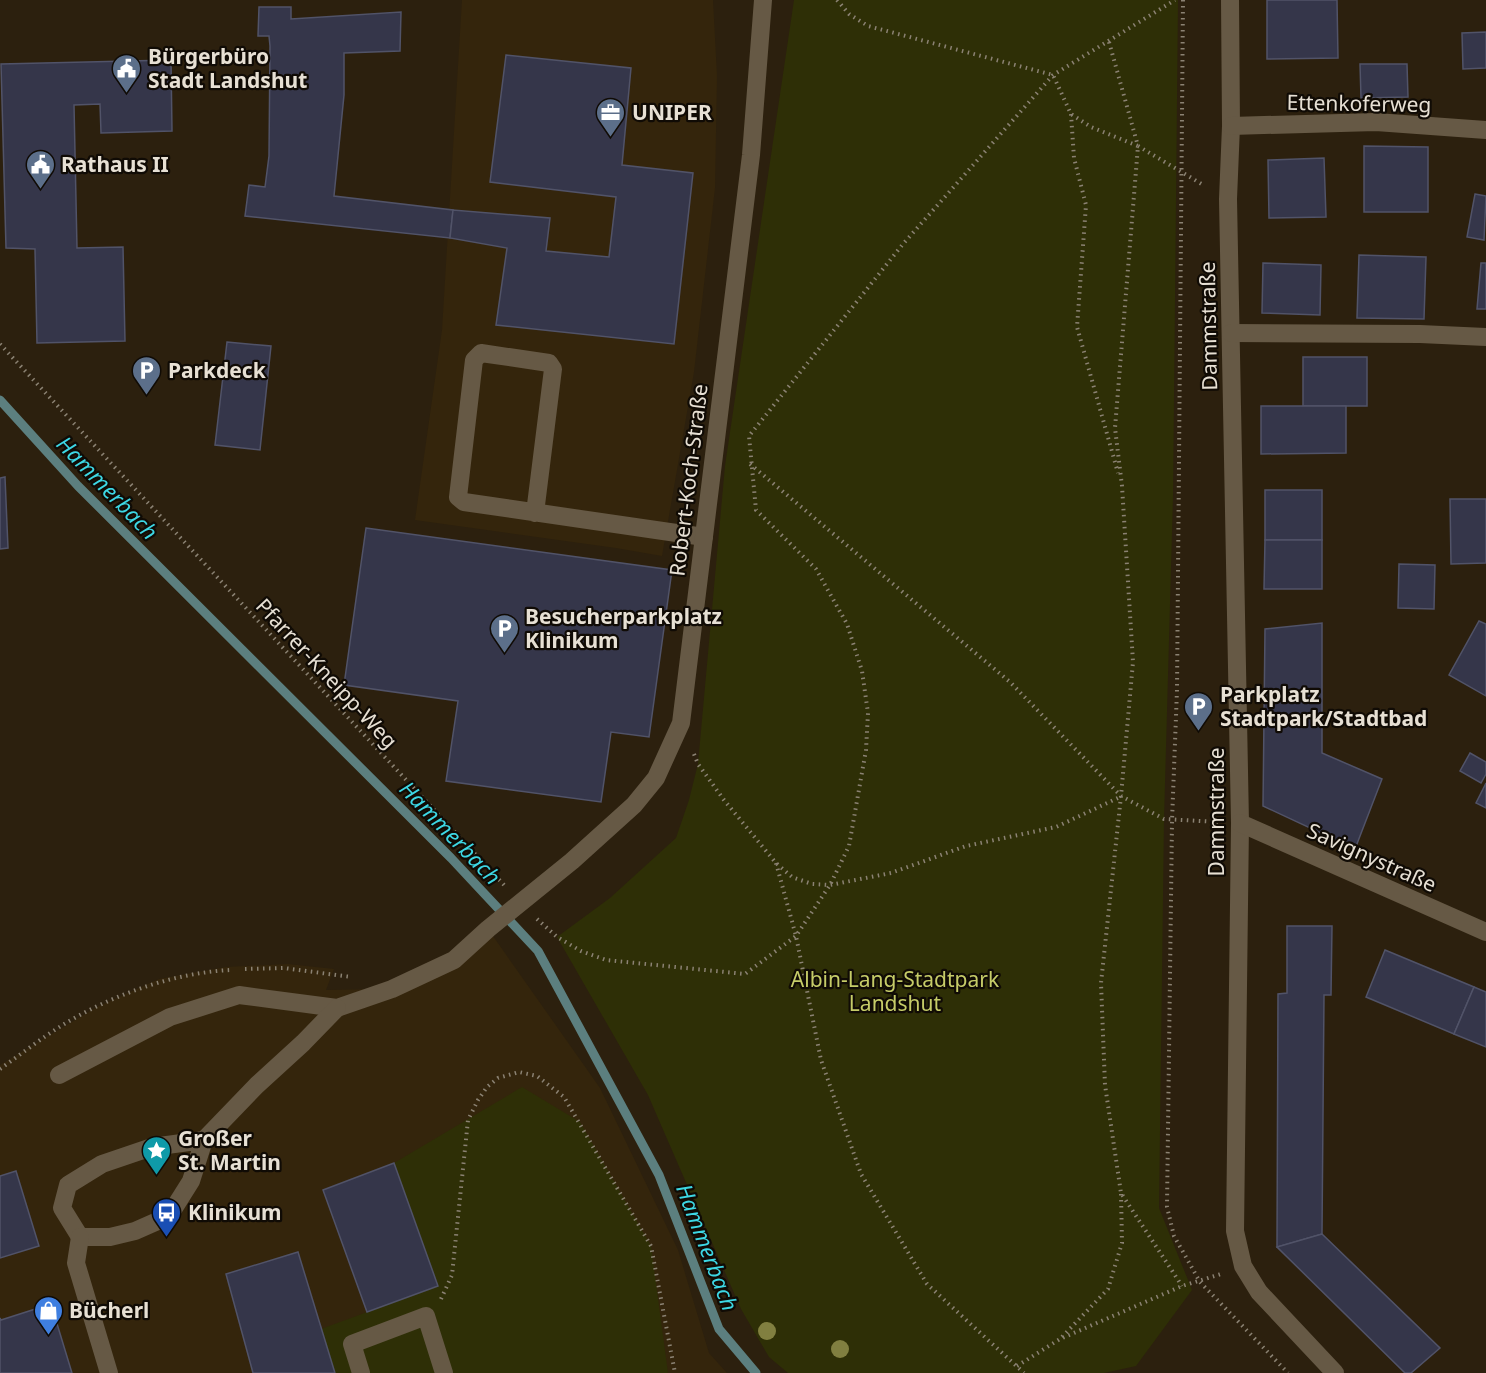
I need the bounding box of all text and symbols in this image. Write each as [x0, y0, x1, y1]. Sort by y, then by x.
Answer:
place label: Bürgerbüro Stadt Landshut [148, 42, 307, 94]
public building icon: Bürgerbüro Stadt Landshut [111, 52, 143, 94]
street label: Ettenkoferweg [1286, 88, 1432, 118]
office icon: UNIPER [595, 96, 627, 138]
place label: UNIPER [632, 98, 712, 126]
public building icon: Rathaus II [24, 148, 56, 190]
place label: Rathaus II [61, 150, 169, 178]
street label: Dammstraße [1193, 261, 1223, 391]
parking icon: Parkdeck [131, 354, 163, 396]
place label: Parkdeck [168, 356, 267, 384]
street label: Robert-Koch-Straße [662, 382, 714, 578]
water label: Hammerbach [51, 429, 165, 545]
street label: Pfarrer-Kneipp-Weg [250, 592, 404, 754]
place label: Besucherparkplatz Klinikum [525, 602, 722, 654]
parking icon: Besucherparkplatz Klinikum [488, 612, 520, 654]
place label: Parkplatz Stadtpark/Stadtbad [1220, 680, 1427, 732]
parking icon: Parkplatz Stadtpark/Stadtbad [1183, 690, 1215, 732]
street label: Dammstraße [1202, 747, 1230, 877]
water label: Hammerbach [394, 774, 508, 890]
street label: Savignystraße [1303, 816, 1441, 898]
park label: Albin-Lang-Stadtpark Landshut [791, 965, 1000, 1017]
place label: Großer St. Martin [178, 1124, 281, 1176]
place icon: Großer St. Martin [141, 1134, 173, 1176]
water label: Hammerbach [670, 1179, 746, 1315]
bus stop icon: Klinikum [151, 1196, 183, 1238]
place label: Klinikum [188, 1198, 282, 1226]
shop icon: Bücherl [32, 1294, 64, 1336]
place label: Bücherl [69, 1296, 149, 1324]

